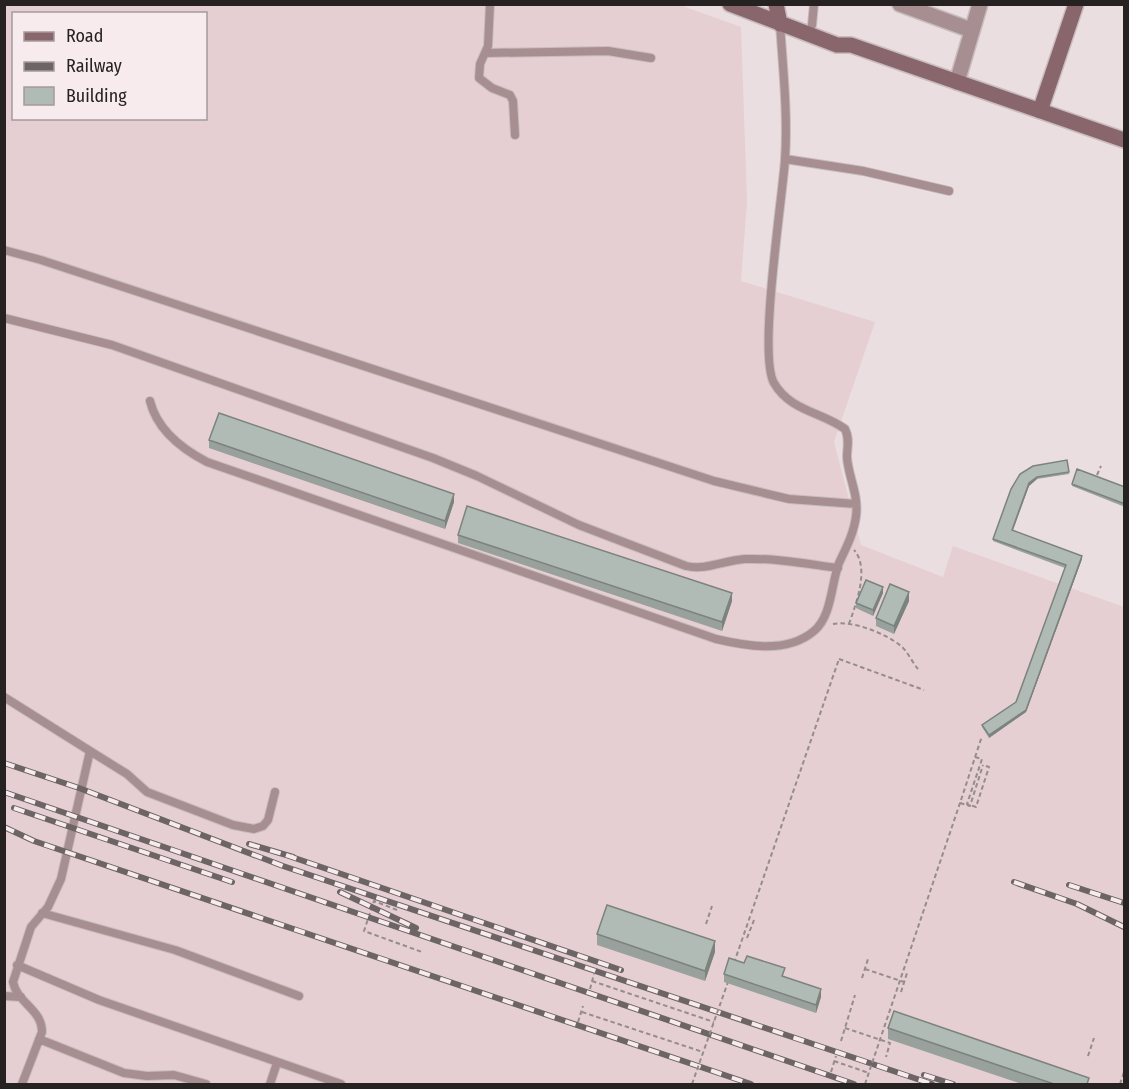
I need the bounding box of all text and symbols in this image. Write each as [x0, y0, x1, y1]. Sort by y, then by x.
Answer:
legend [12, 12, 207, 120]
text: Road [66, 25, 103, 47]
text: Railway [66, 55, 122, 77]
text: Building [66, 85, 127, 107]

